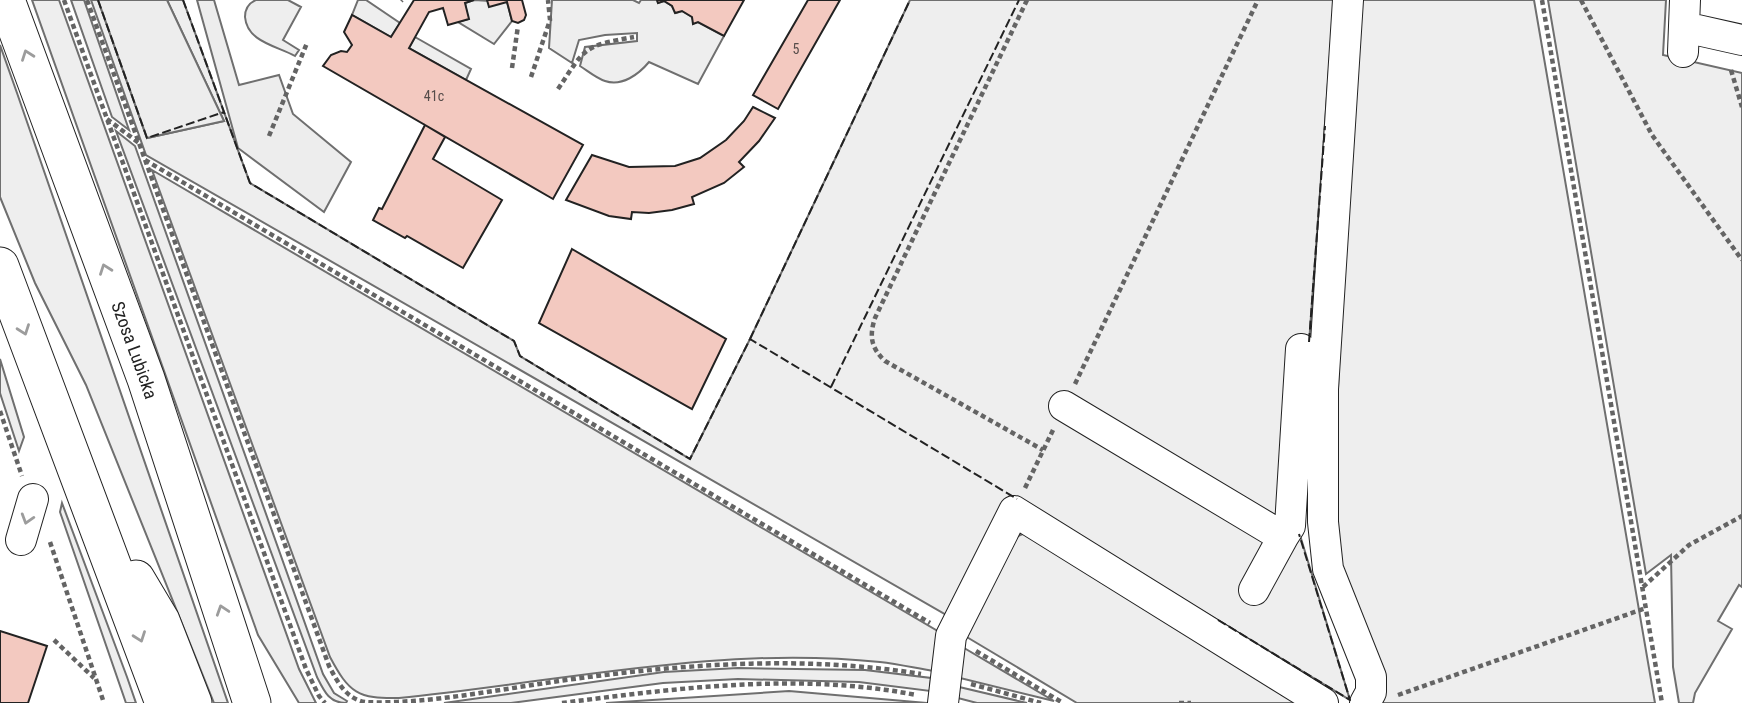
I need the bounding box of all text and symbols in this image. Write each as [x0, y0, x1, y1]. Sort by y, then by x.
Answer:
house number: 5 [793, 41, 800, 57]
one-way arrow [21, 50, 35, 62]
house number: 41c [424, 88, 444, 104]
one-way arrow [100, 263, 114, 275]
street label: Szosa Lubicka [108, 298, 162, 401]
one-way arrow [16, 323, 30, 335]
one-way arrow [21, 513, 35, 525]
one-way arrow [216, 605, 230, 617]
one-way arrow [131, 630, 145, 642]

